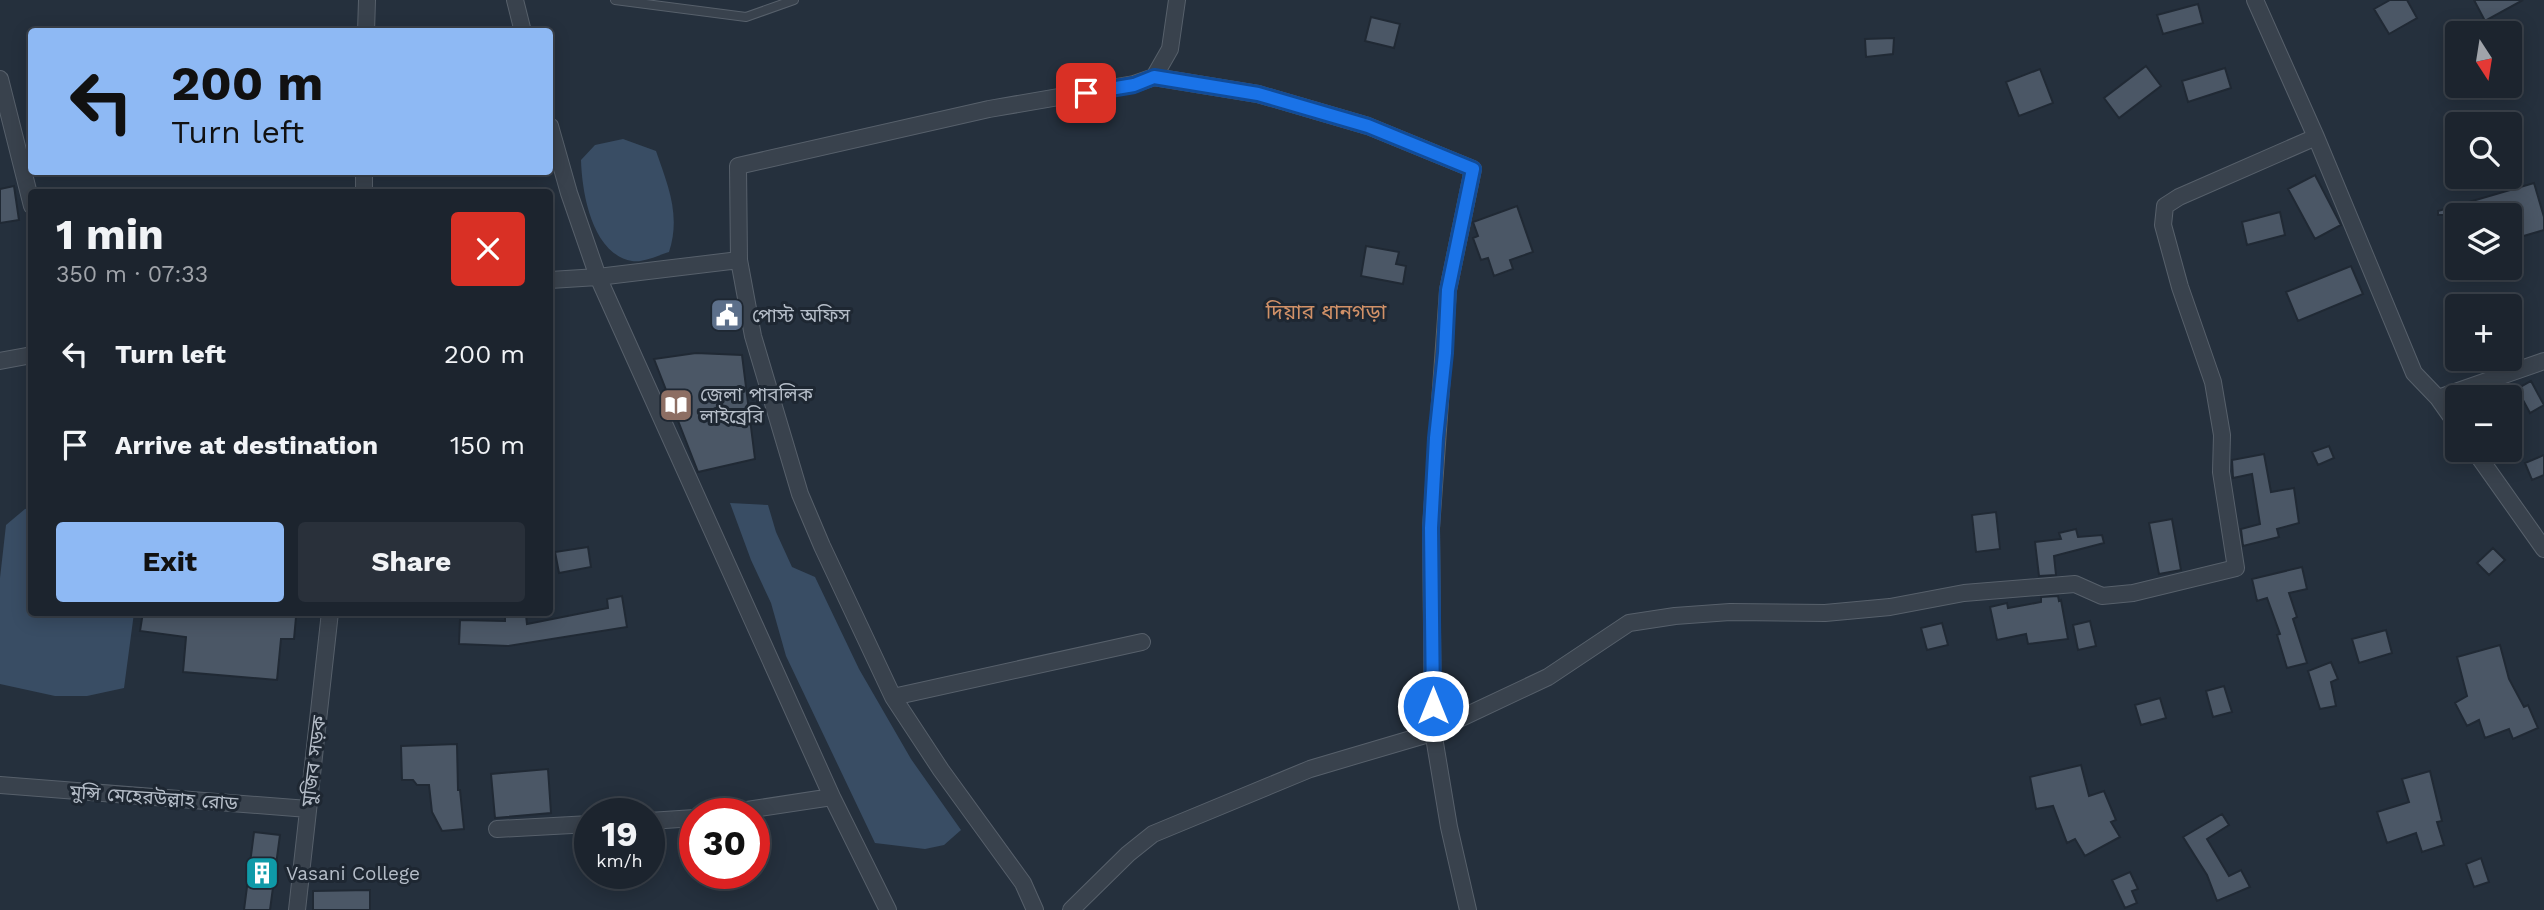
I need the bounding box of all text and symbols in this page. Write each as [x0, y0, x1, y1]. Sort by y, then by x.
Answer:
north arrow [2445, 21, 2522, 98]
map controls [2445, 21, 2522, 462]
text: 200 m [171, 54, 323, 112]
icon: left [56, 56, 147, 147]
pin [1056, 63, 1116, 123]
icon: arrive [1067, 74, 1105, 112]
button: search [2445, 112, 2522, 189]
text: Turn left [171, 113, 304, 151]
button: layers [2445, 203, 2522, 280]
text: 1 min [56, 210, 164, 259]
button: close [451, 212, 525, 286]
text: 350 m · 07:33 [56, 261, 208, 288]
button: + [2445, 294, 2522, 371]
public building icon: পোস্ট অফিস [708, 296, 746, 334]
district label: দিয়ার ধানগড়া [1265, 299, 1387, 324]
place label: পোস্ট অফিস [752, 304, 851, 327]
icon: left [56, 335, 94, 373]
text: Turn left [115, 339, 226, 369]
text: 200 m [444, 339, 525, 369]
place label: জেলা পাবলিক লাইব্রেরি [699, 383, 814, 428]
button: − [2445, 385, 2522, 462]
library icon: জেলা পাবলিক লাইব্রেরি [657, 386, 695, 424]
icon: arrive [56, 426, 94, 464]
text: Arrive at destination [115, 430, 378, 460]
text: 150 m [450, 430, 525, 460]
button: Exit [56, 522, 284, 602]
button: Share [298, 522, 525, 602]
position arrow [1396, 669, 1470, 743]
street label: মুজিব সড়ক [296, 714, 331, 809]
street label: মুন্সি মেহেরউল্লাহ রোড [68, 780, 239, 815]
speed limit sign: 30 [679, 798, 770, 889]
text: 19 [601, 813, 638, 855]
text: km/h [596, 850, 643, 871]
building icon: Vasani College [243, 854, 281, 892]
place label: Vasani College [286, 862, 420, 885]

